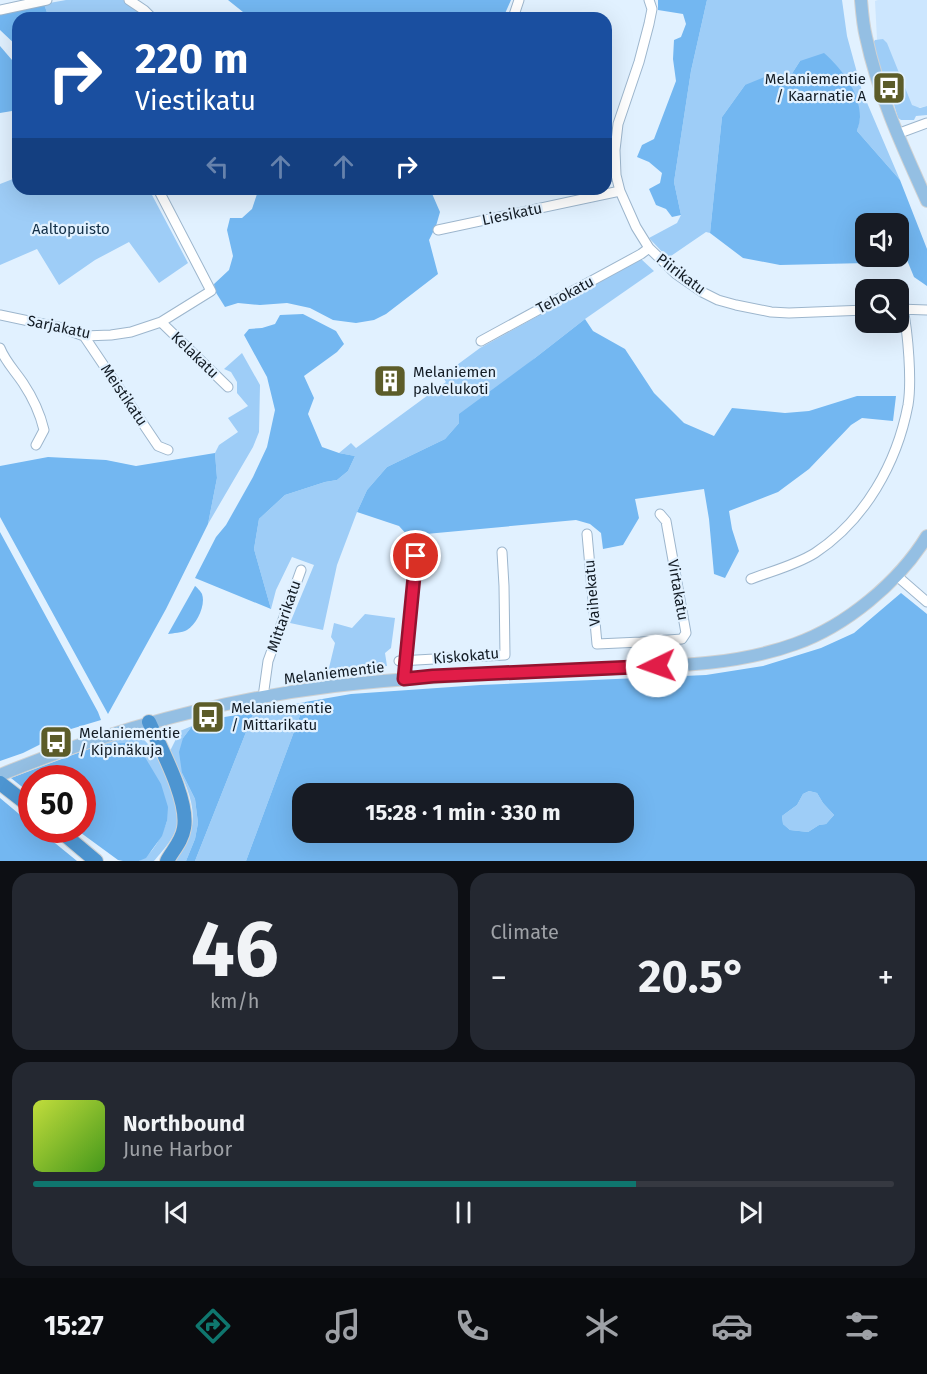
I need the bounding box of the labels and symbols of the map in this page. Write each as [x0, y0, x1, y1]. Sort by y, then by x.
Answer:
place label: Melaniementie / Kaarnatie A [765, 70, 866, 105]
bus stop icon: Melaniementie / Kaarnatie A [871, 70, 907, 106]
street label: Liesikatu [480, 199, 544, 229]
park label: Aaltopuisto [32, 220, 110, 238]
street label: Piirikatu [653, 250, 709, 298]
street label: Tehokatu [533, 272, 597, 318]
street label: Sarjakatu [26, 312, 92, 342]
street label: Kelakatu [168, 328, 222, 382]
street label: Meistikatu [97, 361, 151, 429]
building icon: Melaniemen palvelukoti [372, 363, 408, 399]
place label: Melaniemen palvelukoti [413, 363, 496, 398]
pin [390, 530, 441, 581]
street label: Virtakatu [664, 558, 692, 622]
street label: Vaihekatu [580, 559, 604, 627]
street label: Mittarikatu [263, 578, 305, 654]
position arrow [625, 634, 689, 698]
street label: Kiskokatu [432, 644, 500, 668]
street label: Melaniementie [283, 658, 385, 688]
bus stop icon: Melaniementie / Mittarikatu [190, 699, 226, 735]
place label: Melaniementie / Mittarikatu [231, 699, 332, 734]
bus stop icon: Melaniementie / Kipinäkuja [38, 724, 74, 760]
place label: Melaniementie / Kipinäkuja [79, 724, 180, 759]
speed limit sign: 50 [18, 765, 96, 843]

